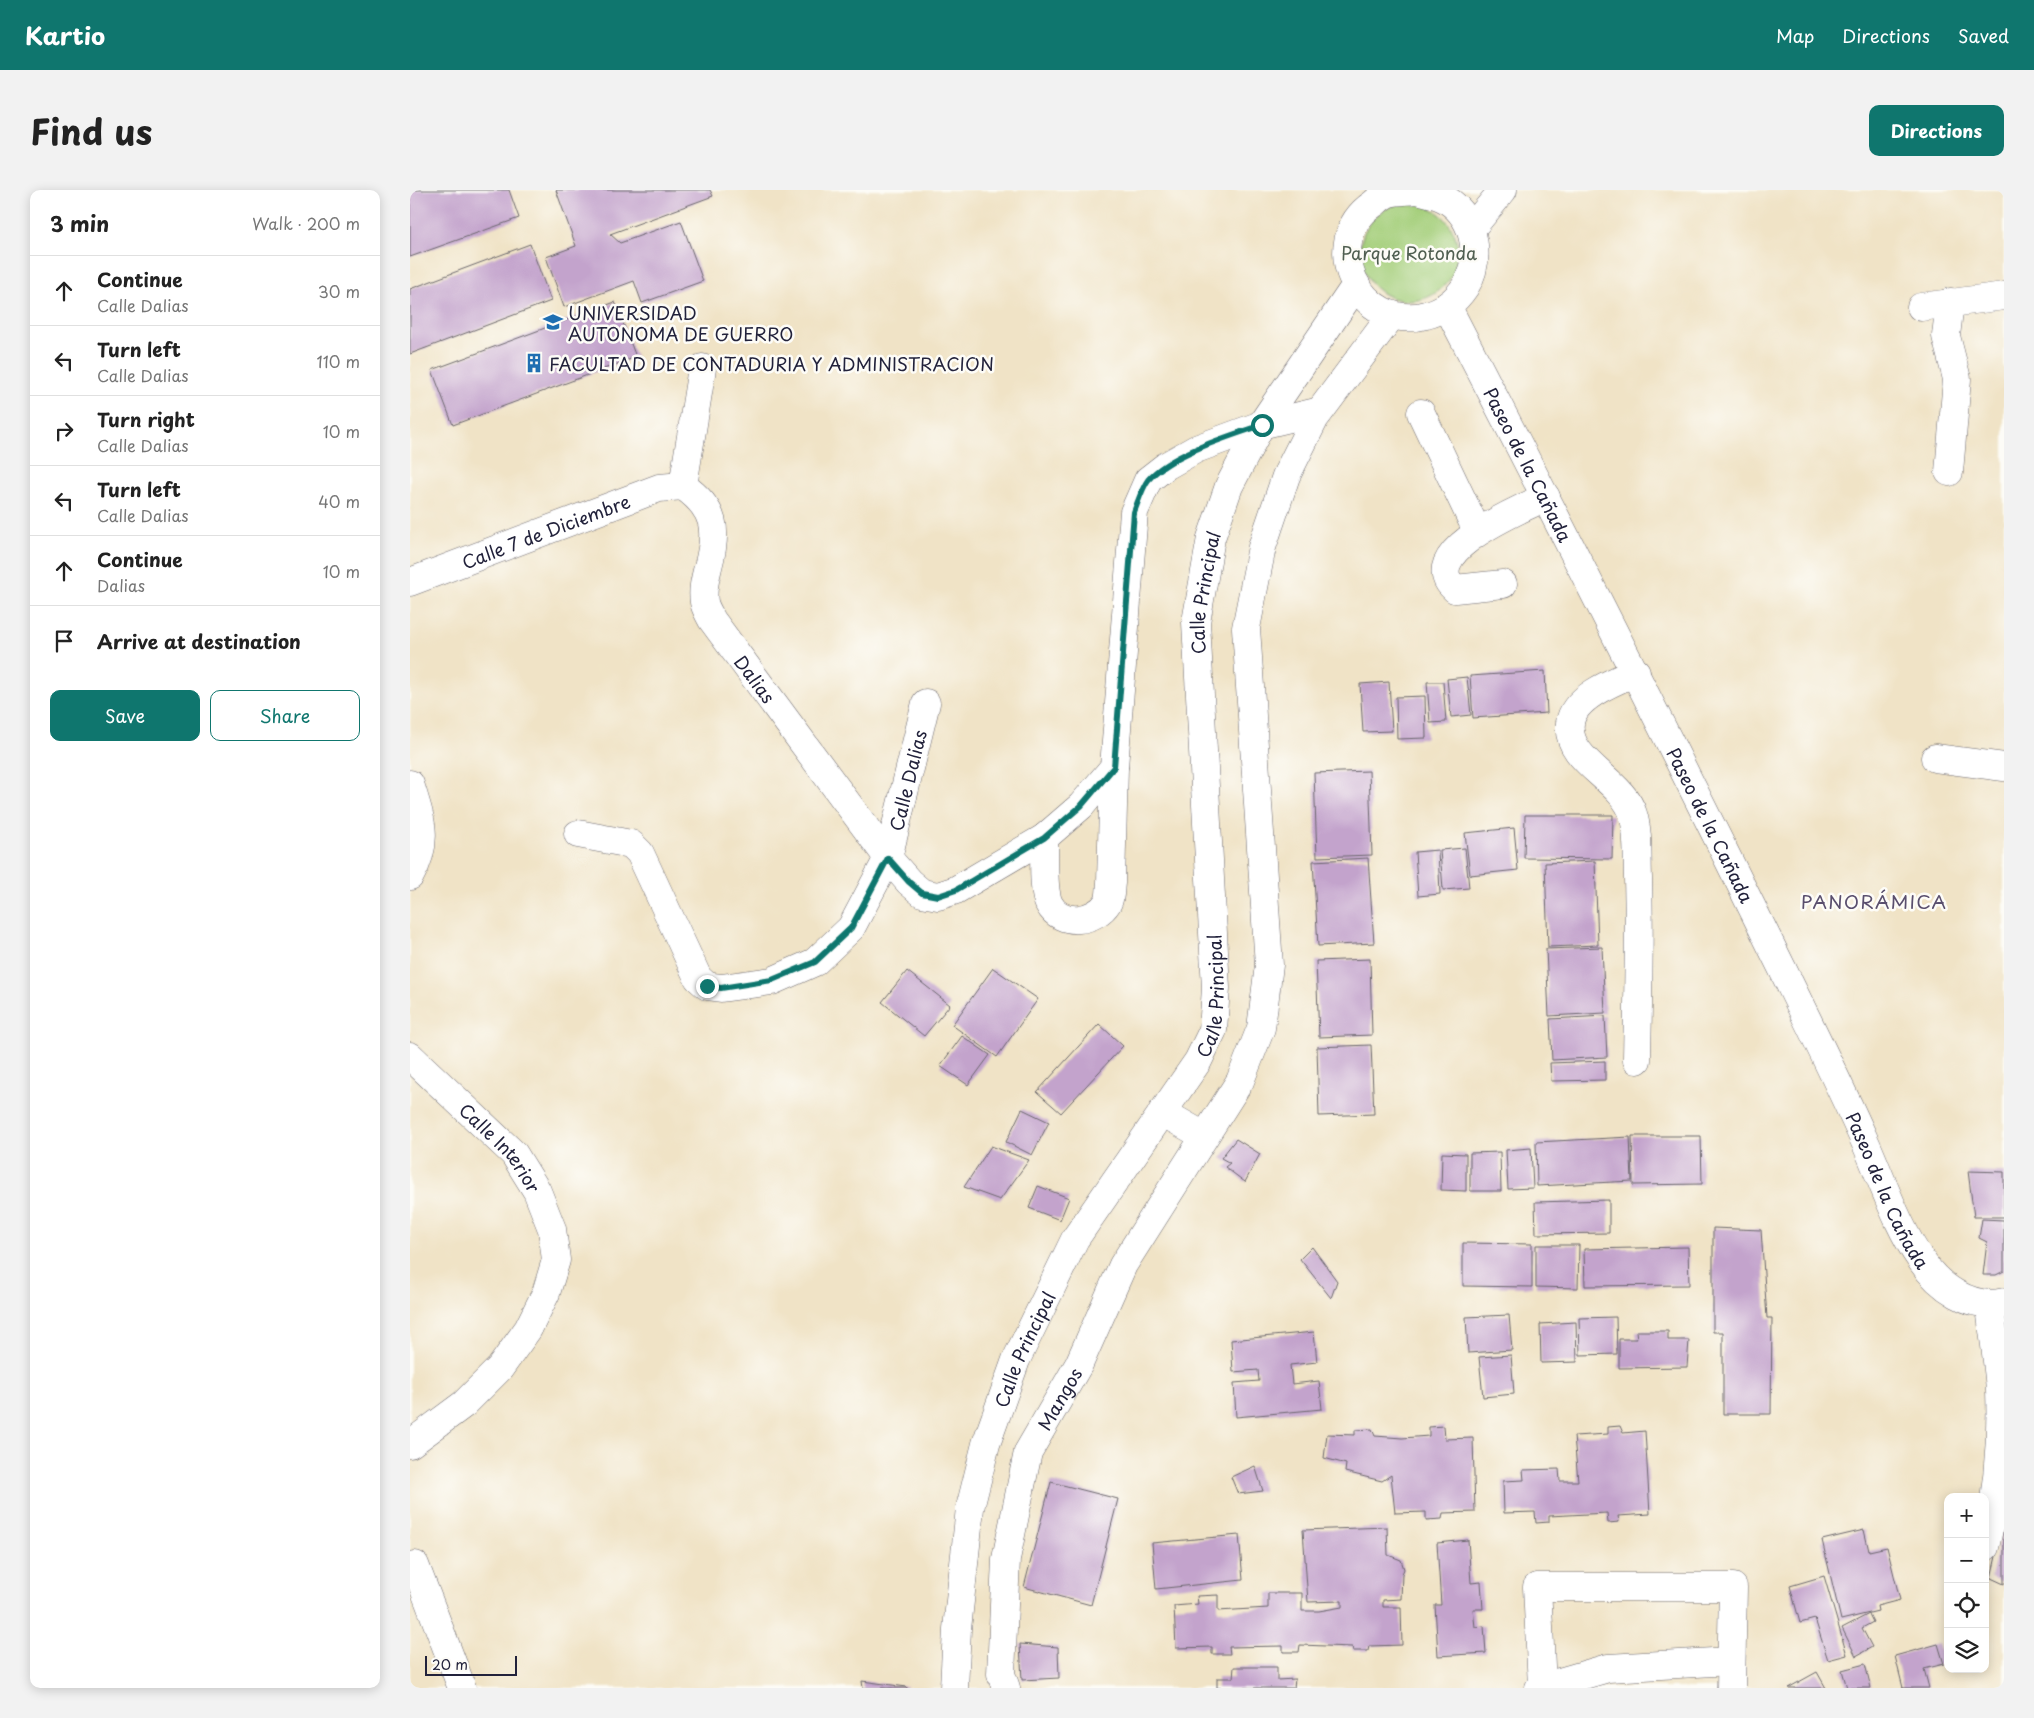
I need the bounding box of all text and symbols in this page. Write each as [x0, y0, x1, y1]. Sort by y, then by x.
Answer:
text: Kartio [25, 17, 105, 53]
text: Map [1776, 22, 1814, 49]
text: Directions [1842, 22, 1930, 49]
text: Saved [1958, 22, 2009, 49]
text: Find us [30, 104, 152, 157]
button: Directions [1869, 105, 2004, 156]
text: 3 min [50, 207, 109, 239]
text: Walk · 200 m [252, 211, 360, 235]
park label: Parque Rotonda [1341, 239, 1477, 266]
text: Continue [97, 265, 183, 293]
icon: ahead [50, 277, 78, 305]
text: 30 m [318, 279, 360, 303]
text: Calle Dalias [97, 293, 189, 317]
place label: UNIVERSIDAD AUTONOMA DE GUERRO [568, 299, 793, 347]
school or university icon: UNIVERSIDAD AUTONOMA DE GUERRO [542, 311, 564, 333]
text: Turn left [97, 335, 181, 363]
icon: left [50, 347, 78, 375]
text: 110 m [317, 349, 360, 373]
place label: FACULTAD DE CONTADURIA Y ADMINISTRACION [549, 350, 994, 377]
building icon: FACULTAD DE CONTADURIA Y ADMINISTRACION [523, 352, 545, 374]
text: Calle Dalias [97, 363, 189, 387]
street label: Paseo de la Cañada [1478, 382, 1580, 547]
text: Turn right [97, 405, 195, 433]
route start [1251, 414, 1274, 437]
icon: right [50, 417, 78, 445]
text: 10 m [323, 419, 360, 443]
text: Calle Dalias [97, 433, 189, 457]
text: Turn left [97, 475, 181, 503]
icon: left [50, 487, 78, 515]
street label: Calle 7 de Diciembre [458, 487, 634, 575]
text: 40 m [318, 489, 360, 513]
text: Calle Dalias [97, 503, 189, 527]
street label: Calle Principal [1182, 527, 1226, 655]
text: Continue [97, 545, 183, 573]
icon: ahead [50, 557, 78, 585]
text: 10 m [323, 559, 360, 583]
text: Dalias [97, 573, 145, 597]
icon: arrive [50, 627, 78, 655]
text: Arrive at destination [97, 627, 301, 655]
street label: Dalias [728, 649, 782, 709]
button: Save [50, 690, 200, 741]
button: Share [210, 690, 360, 741]
street label: Calle Dalias [882, 727, 932, 833]
street label: Paseo de la Cañada [1661, 742, 1761, 908]
district label: PANORÁMICA [1801, 887, 1947, 915]
street label: Calle Principal [1188, 934, 1230, 1062]
route end [696, 975, 719, 998]
street label: Calle Interior [454, 1096, 548, 1198]
street label: Paseo de la Cañada [1840, 1107, 1937, 1275]
street label: Calle Principal [987, 1286, 1061, 1411]
street label: Mangos [1030, 1362, 1088, 1435]
map controls [1944, 1493, 1989, 1673]
button: + [1944, 1493, 1989, 1538]
button: − [1944, 1538, 1989, 1583]
button: locate [1944, 1583, 1989, 1628]
button: layers [1944, 1628, 1989, 1673]
scale bar [425, 1653, 518, 1676]
text: 20 m [432, 1654, 468, 1675]

